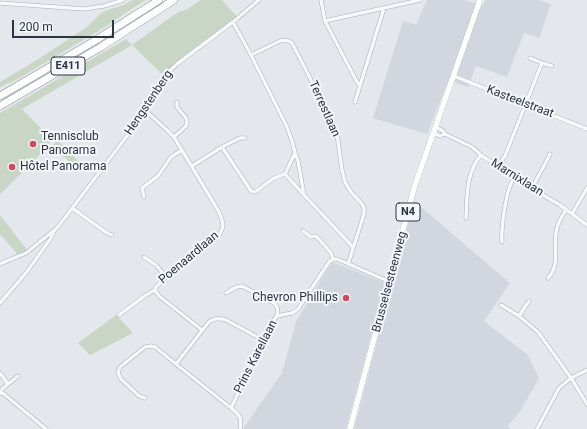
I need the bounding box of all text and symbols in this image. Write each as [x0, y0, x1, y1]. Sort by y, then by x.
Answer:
scale bar [14, 12, 116, 38]
text: 200 m [19, 20, 53, 34]
road number: E411 [51, 57, 85, 75]
street label: Hengstenberg [122, 68, 176, 138]
street label: Terrestlaan [305, 79, 343, 139]
street label: Kasteelstraat [484, 83, 556, 121]
place label: Tennisclub Panorama [41, 130, 99, 158]
marker: Tennisclub Panorama [28, 139, 38, 149]
street label: Marnixlaan [488, 156, 546, 200]
place label: Hôtel Panorama [20, 160, 107, 174]
marker: Hôtel Panorama [7, 162, 17, 172]
road number: N4 [396, 203, 420, 221]
street label: Poenaardlaan [156, 229, 222, 287]
street label: Brusselsesteenweg [370, 230, 410, 334]
place label: Chevron Phillips [252, 291, 338, 305]
marker: Chevron Phillips [341, 293, 351, 303]
street label: Prins Karellaan [231, 318, 281, 396]

